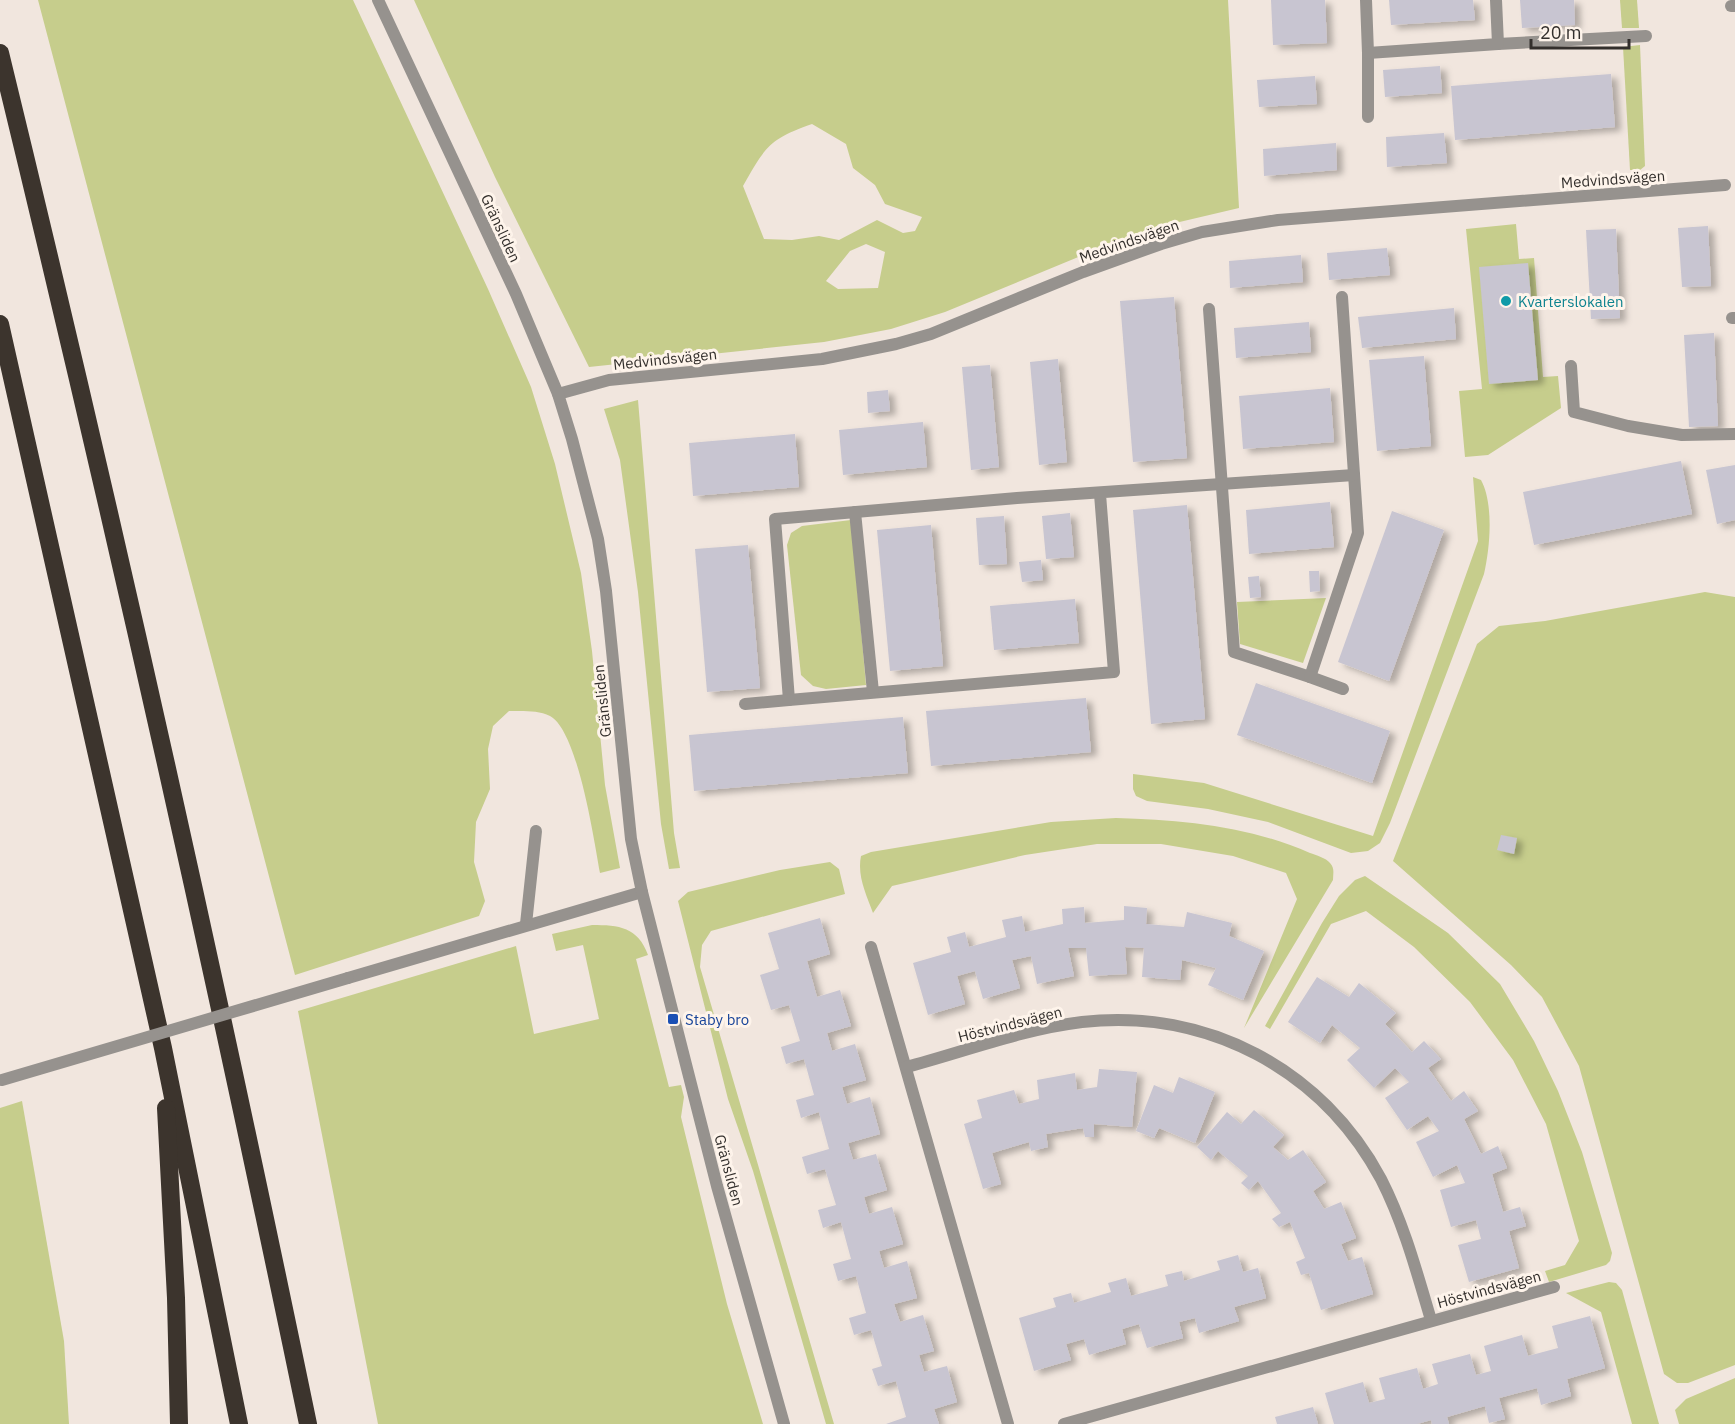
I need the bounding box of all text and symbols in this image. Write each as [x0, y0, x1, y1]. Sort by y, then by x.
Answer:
scale bar [1531, 12, 1628, 50]
text: 20 m [1540, 21, 1582, 44]
street label: Medvindsvägen [1560, 166, 1666, 192]
street label: Gränsliden [477, 191, 525, 265]
street label: Medvindsvägen [1077, 215, 1181, 267]
place label: Kvarterslokalen [1518, 292, 1624, 311]
marker: Kvarterslokalen [1499, 294, 1513, 308]
street label: Medvindsvägen [612, 344, 718, 374]
street label: Gränsliden [589, 664, 615, 738]
street label: Höstvindsvägen [956, 1002, 1064, 1046]
place label: Staby bro [685, 1010, 749, 1029]
marker: Staby bro [666, 1012, 680, 1026]
street label: Gränsliden [710, 1132, 748, 1208]
street label: Höstvindsvägen [1435, 1266, 1543, 1312]

